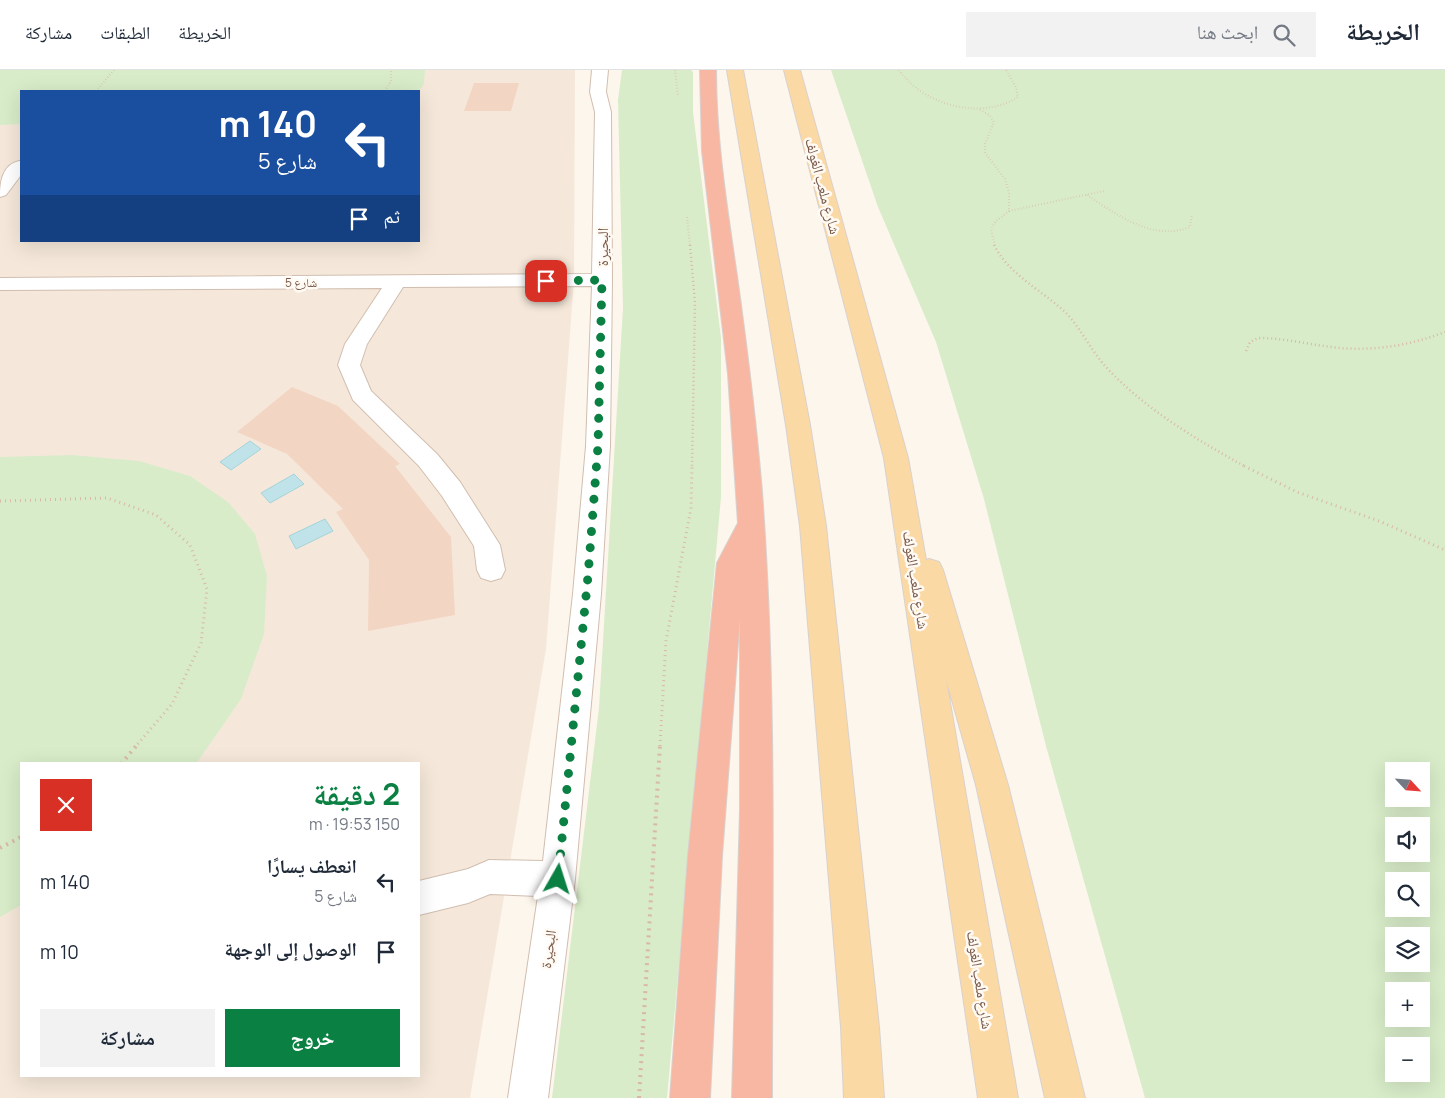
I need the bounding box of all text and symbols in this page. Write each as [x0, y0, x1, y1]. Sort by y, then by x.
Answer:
search box [966, 12, 1316, 57]
text: الخريطة [1346, 14, 1420, 47]
text: ابحث هنا [1197, 19, 1258, 45]
text: مشاركة [25, 20, 72, 44]
text: الطبقات [100, 20, 150, 44]
text: الخريطة [178, 20, 231, 44]
icon: search [1270, 21, 1298, 49]
text: 140 m [219, 100, 317, 148]
icon: left [335, 110, 400, 175]
street label: شارع ملعب الغولف [800, 136, 846, 237]
text: شارع 5 [258, 146, 317, 176]
text: ثم [383, 203, 400, 229]
icon: arrive [345, 205, 373, 233]
street label: البحيرة [592, 228, 613, 266]
pin [525, 260, 567, 302]
icon: arrive [532, 267, 560, 295]
street label: شارع 5 [285, 274, 317, 291]
street label: شارع ملعب الغولف [898, 530, 934, 631]
north arrow [1385, 762, 1430, 808]
map controls [1385, 762, 1430, 1082]
text: 2 دقيقة [313, 773, 400, 814]
button: close [40, 779, 92, 831]
text: 150 m · 19:53 [309, 813, 400, 835]
button: sound [1385, 817, 1430, 862]
position arrow [531, 852, 583, 904]
text: انعطف يسارًا [267, 853, 357, 879]
icon: left [372, 868, 400, 896]
text: 140 m [40, 869, 90, 895]
button: search [1385, 872, 1430, 917]
text: شارع 5 [314, 885, 357, 907]
button: layers [1385, 927, 1430, 972]
street label: البحيرة [535, 928, 561, 970]
street label: شارع ملعب الغولف [962, 930, 998, 1031]
text: الوصول إلى الوجهة [224, 936, 357, 962]
icon: arrive [372, 938, 400, 966]
text: 10 m [40, 939, 79, 965]
button: + [1385, 982, 1430, 1027]
button: مشاركة [40, 1009, 215, 1067]
button: خروج [225, 1009, 400, 1067]
button: − [1385, 1037, 1430, 1082]

